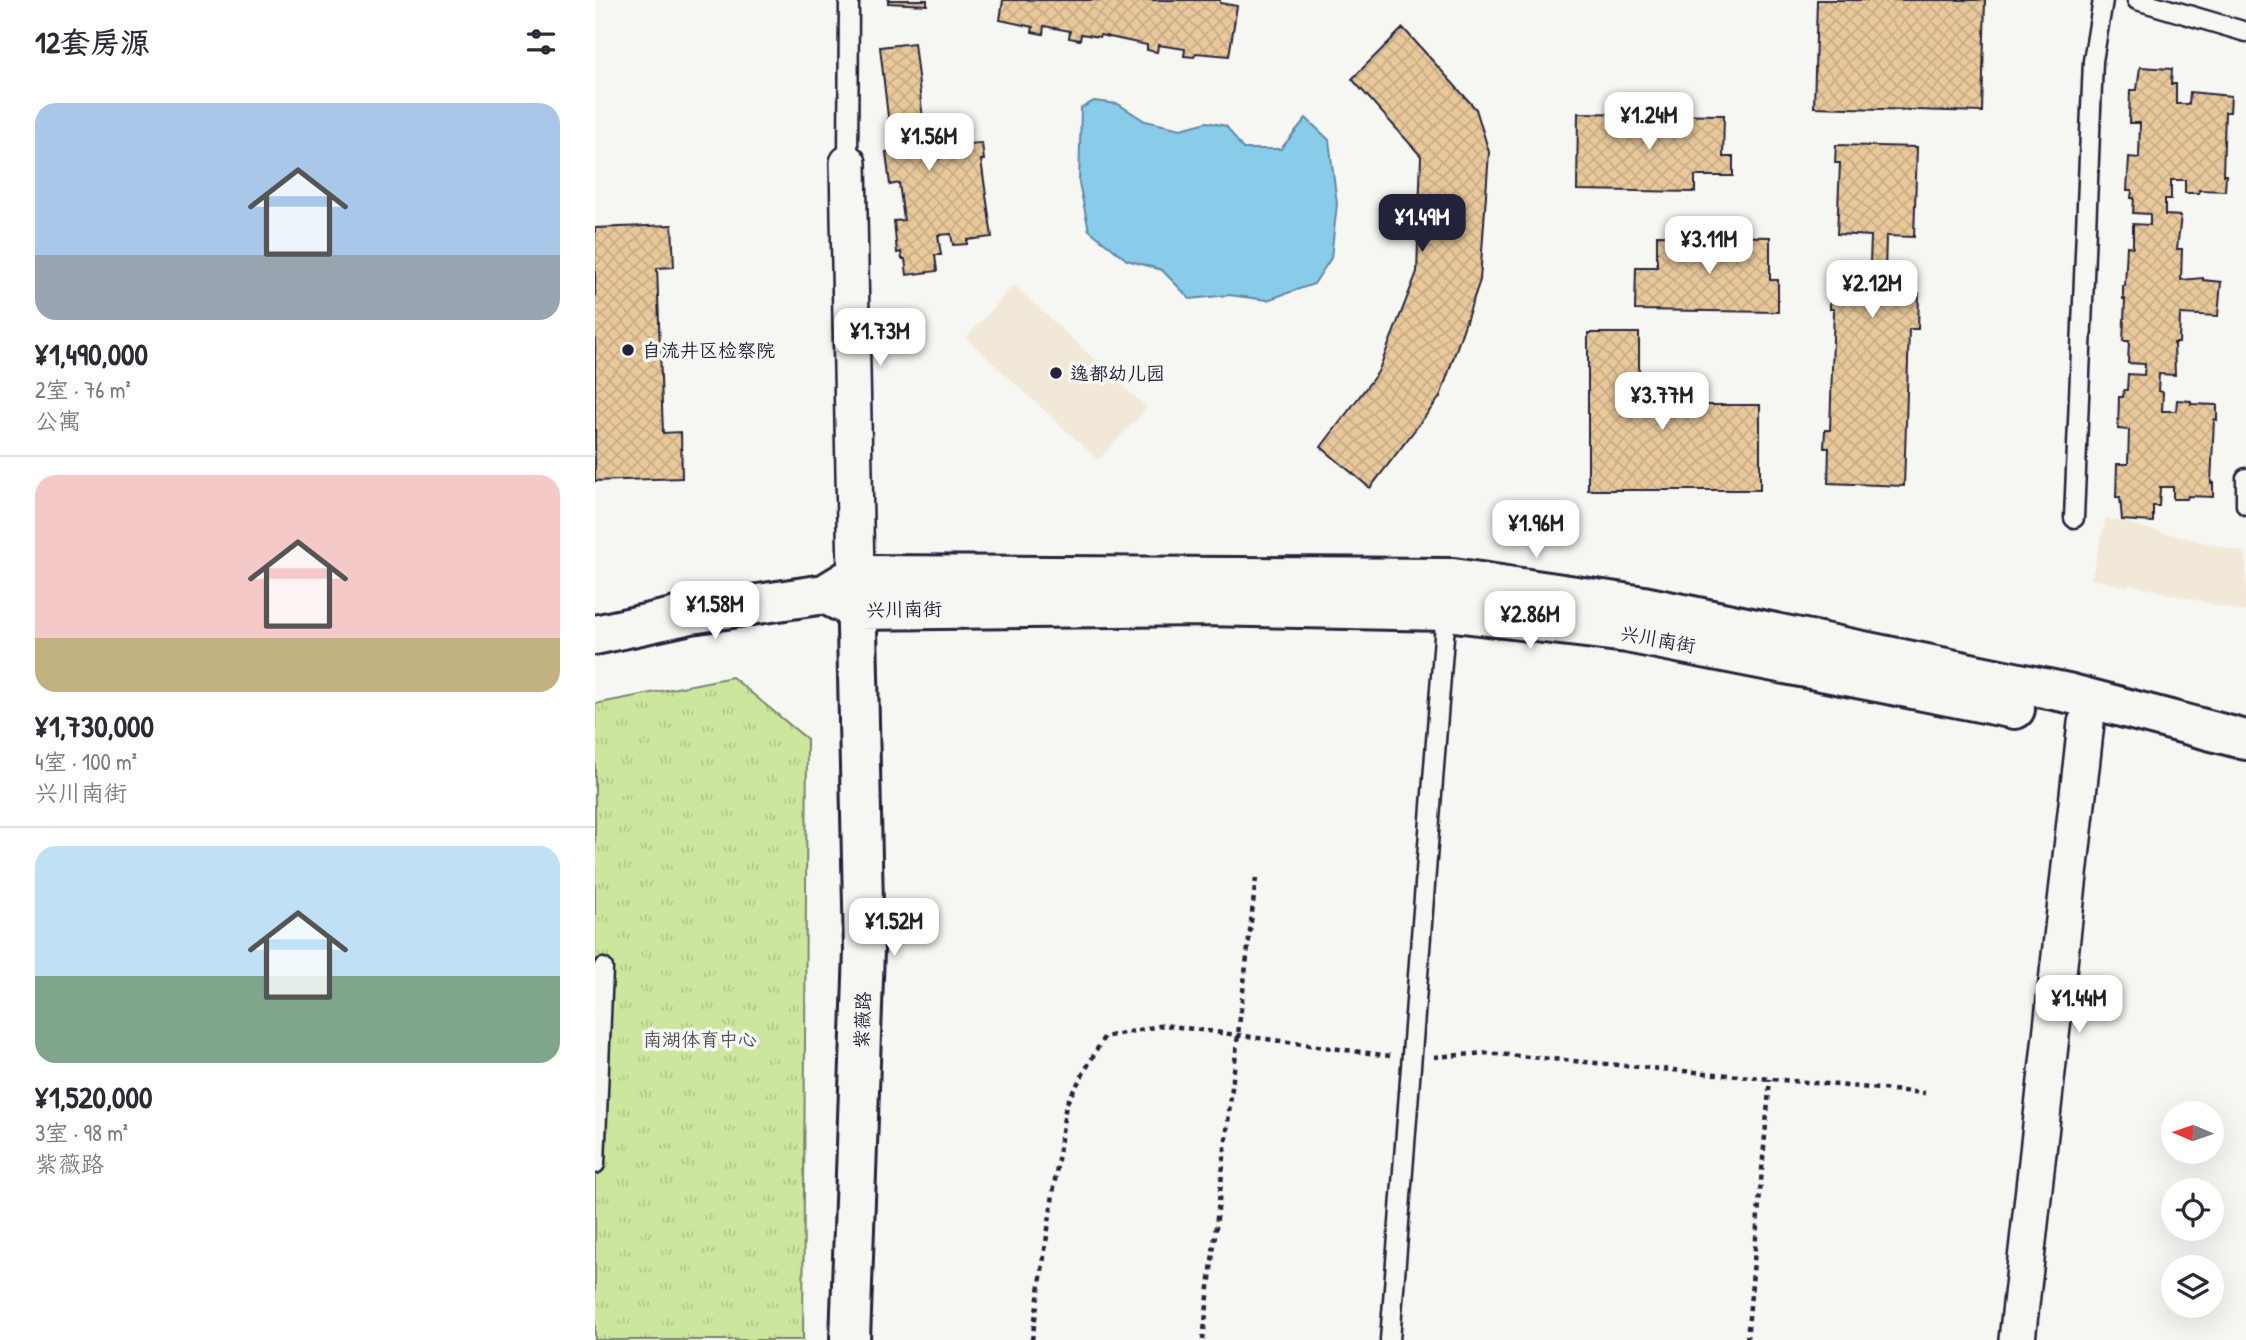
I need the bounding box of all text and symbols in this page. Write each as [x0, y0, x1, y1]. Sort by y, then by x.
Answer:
text: 12套房源 [35, 22, 150, 62]
icon: filters [522, 23, 560, 61]
pin: ¥1.24M [1592, 92, 1706, 152]
text: ¥1.24M [1620, 99, 1678, 130]
pin: ¥1.56M [872, 114, 986, 173]
text: ¥1.56M [901, 120, 957, 151]
icon: home [235, 149, 361, 275]
pin: ¥1.49M [1365, 194, 1479, 254]
text: ¥1.49M [1395, 201, 1449, 232]
pin: ¥3.11M [1652, 216, 1766, 276]
text: ¥3.11M [1681, 223, 1737, 254]
pin: ¥2.12M [1815, 260, 1929, 320]
text: ¥2.12M [1842, 267, 1902, 298]
pin: ¥1.73M [823, 308, 937, 368]
text: ¥1.73M [850, 315, 910, 346]
text: ¥1,490,000 [35, 334, 148, 374]
place label: 自流井区检察院 [642, 337, 775, 363]
marker: 自流井区检察院 [620, 342, 636, 358]
place label: 逸都幼儿园 [1070, 360, 1165, 386]
marker: 逸都幼儿园 [1048, 365, 1064, 381]
pin: ¥3.77M [1605, 372, 1719, 432]
text: 2室 · 76 m² [35, 374, 131, 405]
text: ¥3.77M [1631, 379, 1693, 410]
text: 公寓 [35, 405, 81, 436]
pin: ¥1.96M [1479, 500, 1593, 560]
text: ¥1.96M [1508, 507, 1564, 538]
icon: home [235, 521, 361, 647]
pin: ¥1.58M [658, 582, 772, 641]
text: ¥1.58M [686, 588, 744, 619]
pin: ¥2.86M [1473, 592, 1587, 651]
street label: 兴川南街 [866, 595, 942, 623]
text: ¥2.86M [1500, 598, 1560, 629]
street label: 兴川南街 [1618, 620, 1698, 658]
text: ¥1,730,000 [35, 706, 154, 746]
text: 4室 · 100 m² [35, 746, 137, 777]
text: 兴川南街 [35, 777, 127, 808]
icon: home [235, 892, 361, 1018]
pin: ¥1.52M [837, 898, 951, 958]
text: ¥1.52M [865, 905, 923, 936]
pin: ¥1.44M [2022, 976, 2136, 1035]
text: ¥1.44M [2052, 982, 2106, 1013]
street label: 紫薇路 [848, 991, 876, 1049]
park label: 南湖体育中心 [643, 1026, 757, 1052]
text: ¥1,520,000 [35, 1077, 152, 1117]
north arrow [2161, 1101, 2224, 1164]
map controls [2161, 1101, 2224, 1318]
text: 3室 · 98 m² [35, 1117, 128, 1148]
text: 紫薇路 [35, 1148, 104, 1179]
button: locate [2161, 1178, 2224, 1241]
button: layers [2161, 1255, 2224, 1318]

